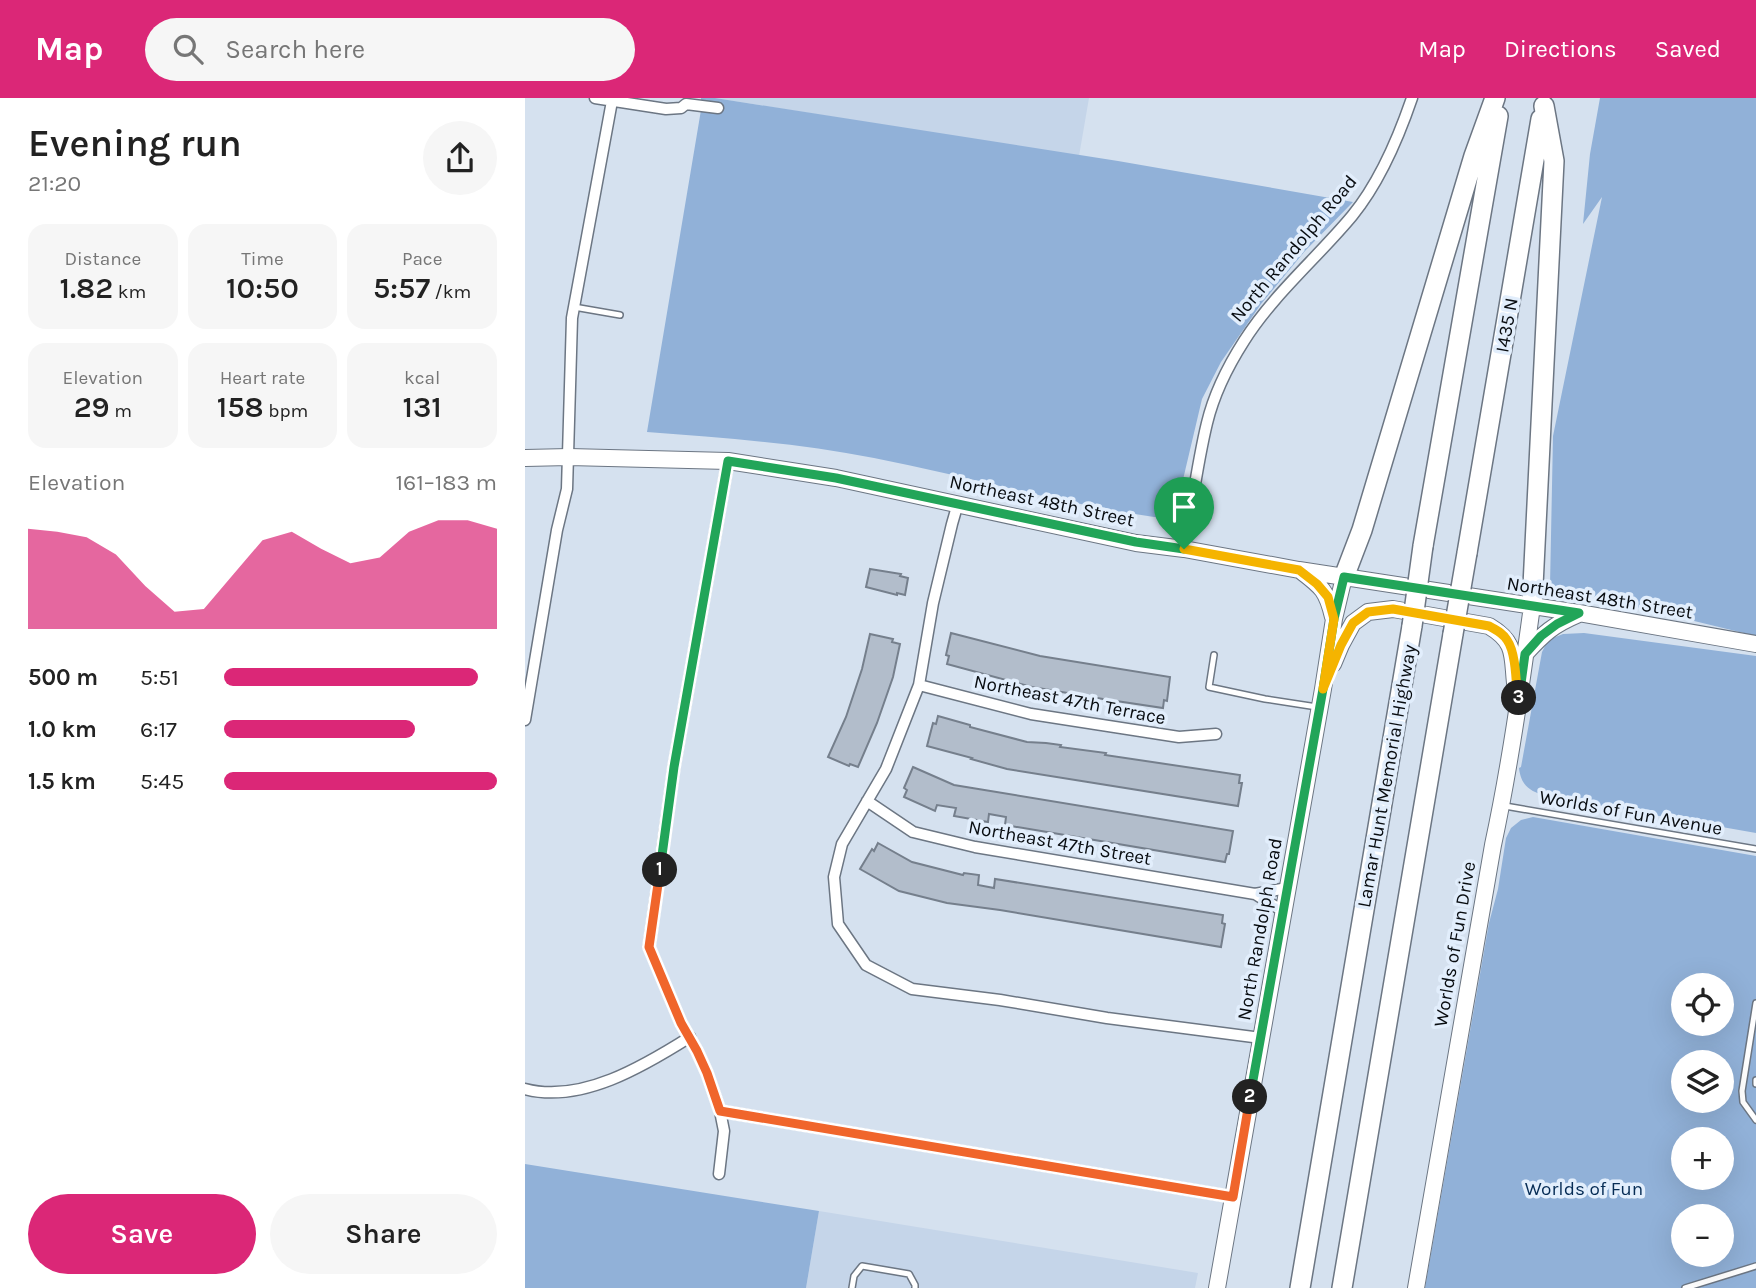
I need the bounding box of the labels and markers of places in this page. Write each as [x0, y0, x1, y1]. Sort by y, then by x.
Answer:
pin [1154, 477, 1214, 549]
pin: 3 [1501, 680, 1537, 716]
pin: 1 [643, 852, 677, 888]
pin: 2 [1233, 1080, 1267, 1114]

